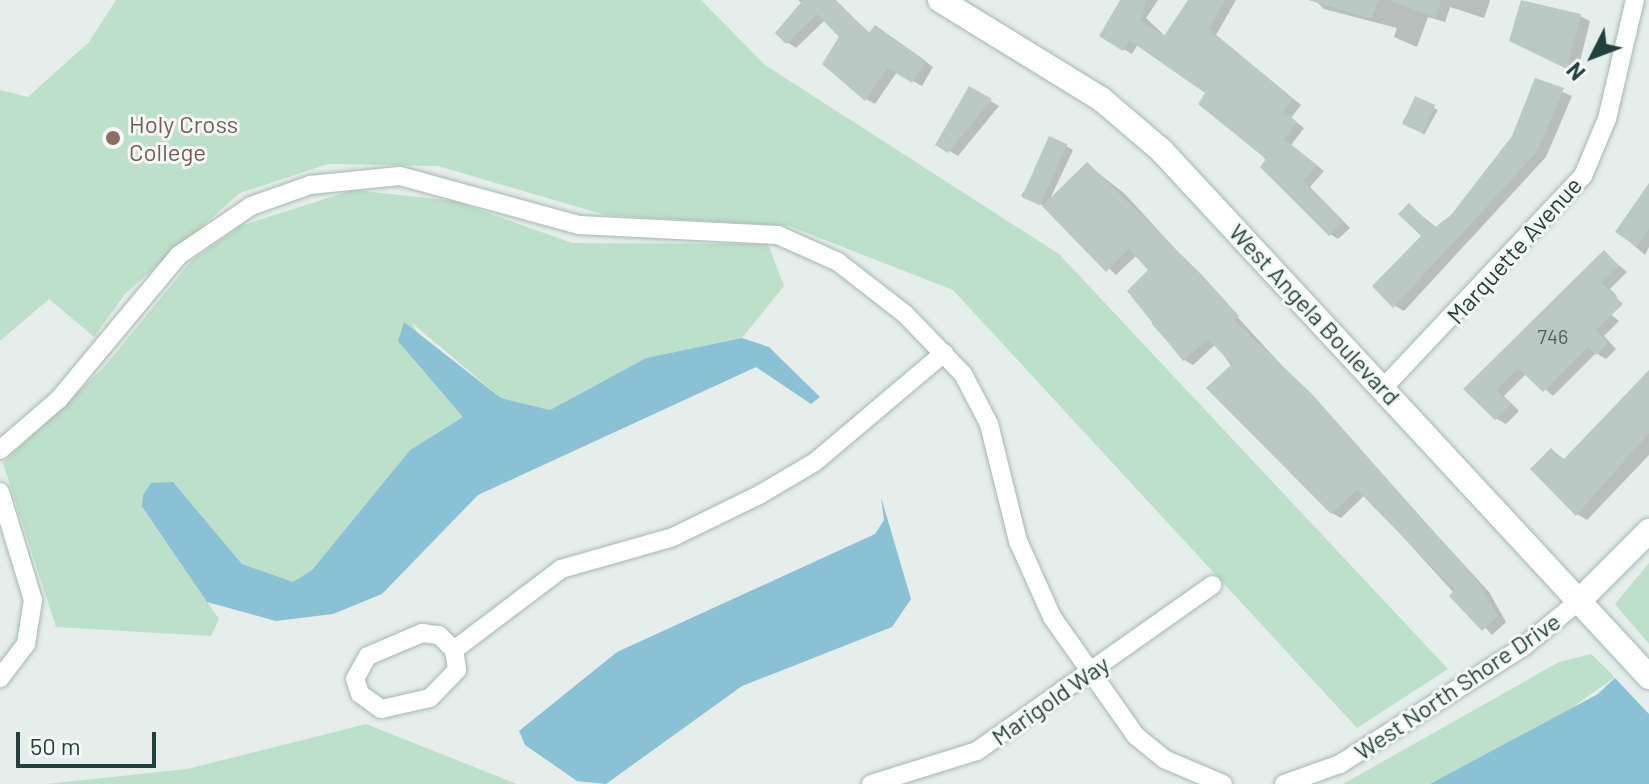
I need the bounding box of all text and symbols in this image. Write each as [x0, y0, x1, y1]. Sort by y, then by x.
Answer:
north arrow [1553, 16, 1633, 96]
text: N [1561, 58, 1590, 86]
place label: Holy Cross College [129, 110, 238, 166]
marker: Holy Cross College [104, 129, 122, 147]
street label: Marquette Avenue [1441, 171, 1587, 329]
street label: West Angela Boulevard [1224, 217, 1406, 411]
house number: 746 [1538, 324, 1568, 348]
street label: West North Shore Drive [1349, 606, 1565, 766]
street label: Marigold Way [986, 649, 1114, 751]
scale bar [20, 716, 160, 766]
text: 50 m [30, 731, 81, 760]

